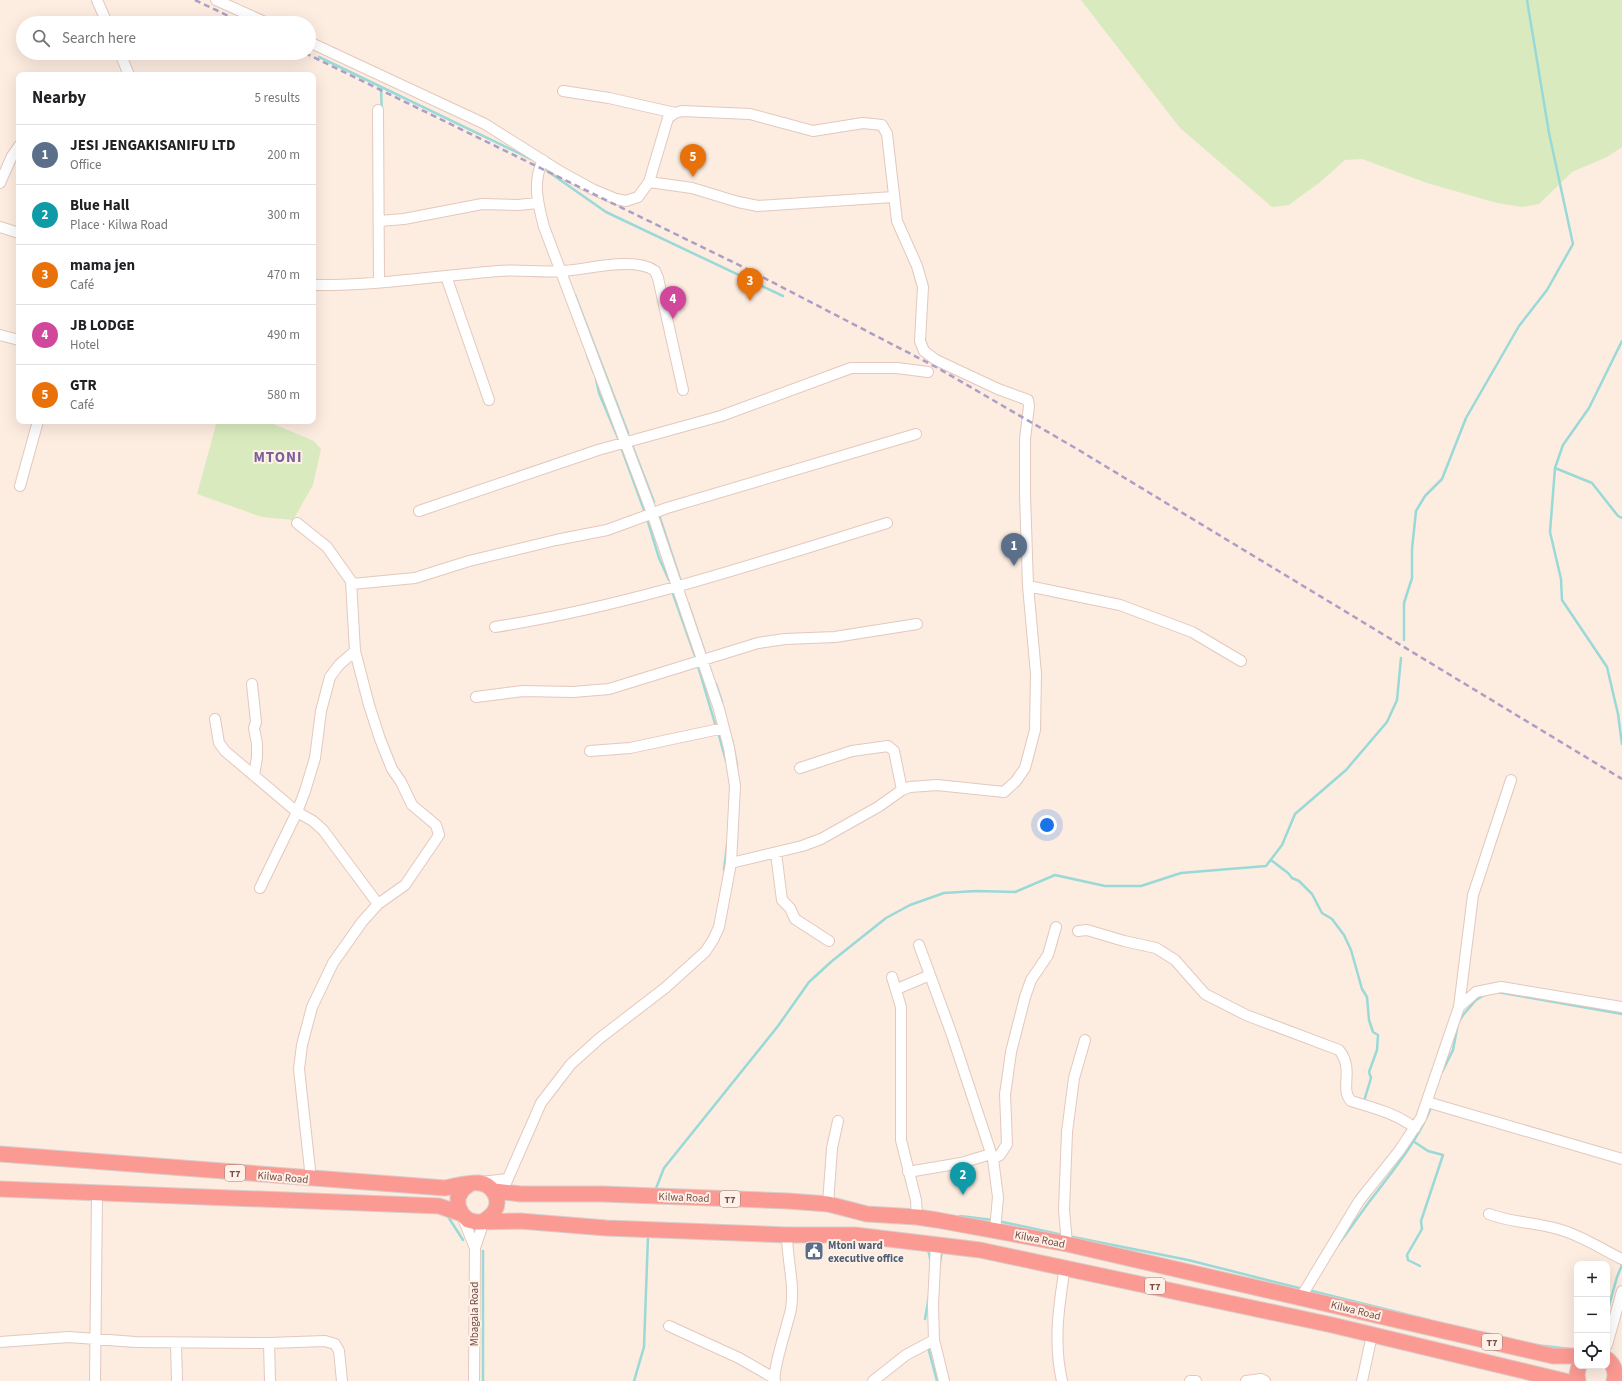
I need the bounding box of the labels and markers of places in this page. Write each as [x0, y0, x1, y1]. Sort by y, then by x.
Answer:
pin: 5 [680, 144, 706, 177]
pin: 3 [737, 268, 763, 301]
pin: 4 [660, 286, 686, 319]
pin: 1 [1001, 533, 1027, 566]
pin: 2 [950, 1162, 976, 1195]
place label: Mtoni ward executive office [828, 1238, 904, 1266]
public building icon: Mtoni ward executive office [803, 1240, 825, 1262]

